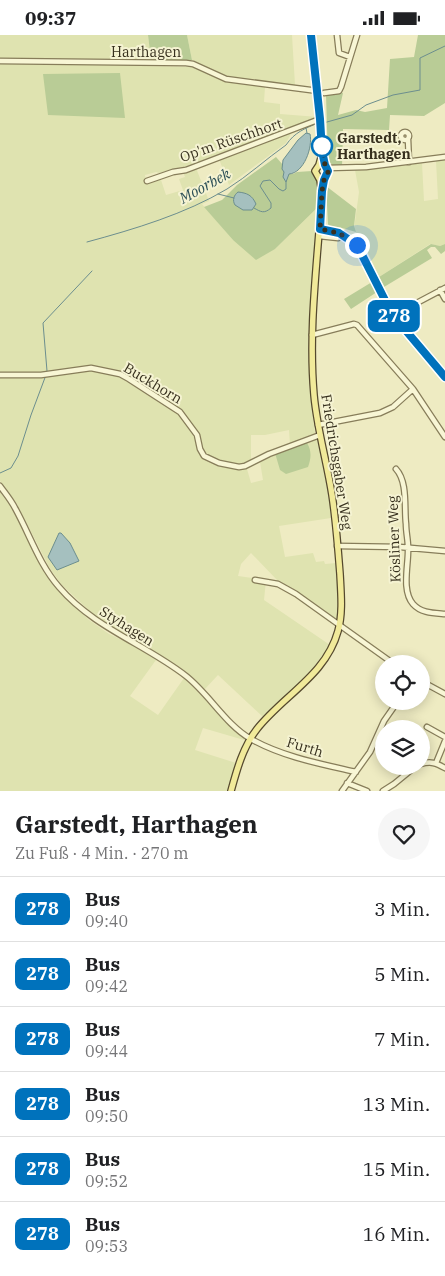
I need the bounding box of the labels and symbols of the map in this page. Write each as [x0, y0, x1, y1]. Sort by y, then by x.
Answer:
street label: Harthagen [111, 43, 181, 61]
street label: Op'm Rüschhort [178, 114, 284, 166]
place label: Garstedt, Harthagen [337, 129, 411, 163]
marker: Garstedt, Harthagen [311, 135, 333, 157]
water label: Moorbek [175, 164, 234, 208]
your location [345, 233, 370, 258]
line badge: 278 [365, 300, 423, 332]
street label: Buckhorn [120, 359, 186, 408]
street label: Friedrichsgaber Weg [317, 393, 357, 531]
street label: Kösliner Weg [383, 495, 405, 583]
street label: Styhagen [96, 602, 158, 650]
street label: Furth [285, 733, 326, 761]

